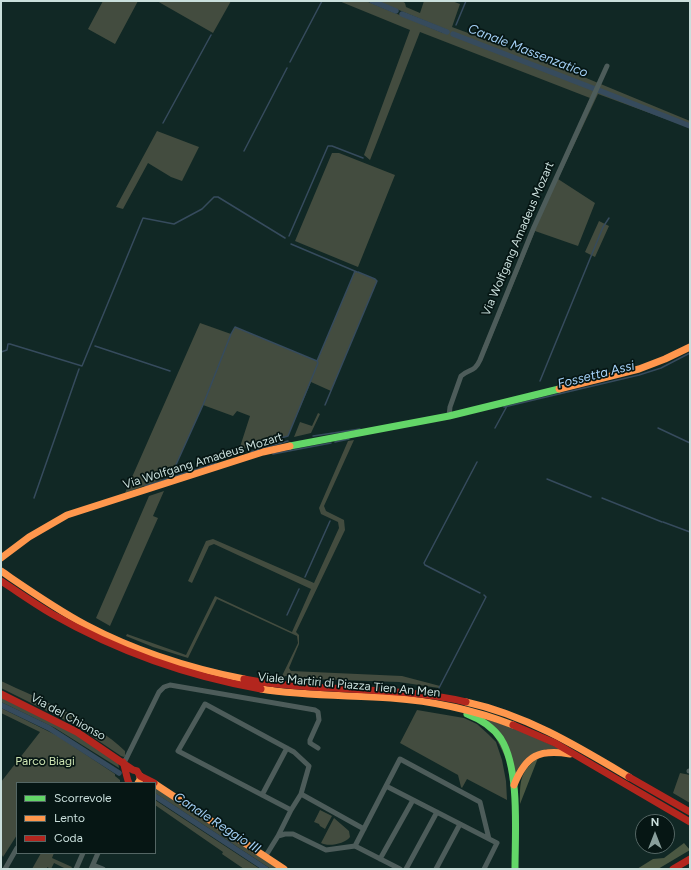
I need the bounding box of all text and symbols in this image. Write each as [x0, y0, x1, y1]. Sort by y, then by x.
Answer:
water label: Canale Massenzatico [466, 21, 590, 81]
street label: Via Wolfgang Amadeus Mozart [479, 160, 557, 318]
water label: Fossetta Assi [556, 358, 636, 392]
street label: Via Wolfgang Amadeus Mozart [121, 430, 285, 492]
street label: Viale Martiri di Piazza Tien An Men [257, 670, 441, 700]
street label: Via del Chionso [28, 690, 108, 744]
park label: Parco Biagi [15, 754, 75, 768]
legend [16, 782, 156, 854]
water label: Canale Reggio III [171, 789, 263, 857]
text: Scorrevole [54, 791, 112, 805]
text: Lento [54, 811, 85, 825]
north arrow [635, 814, 675, 854]
text: N [651, 816, 659, 829]
text: Coda [54, 831, 83, 845]

